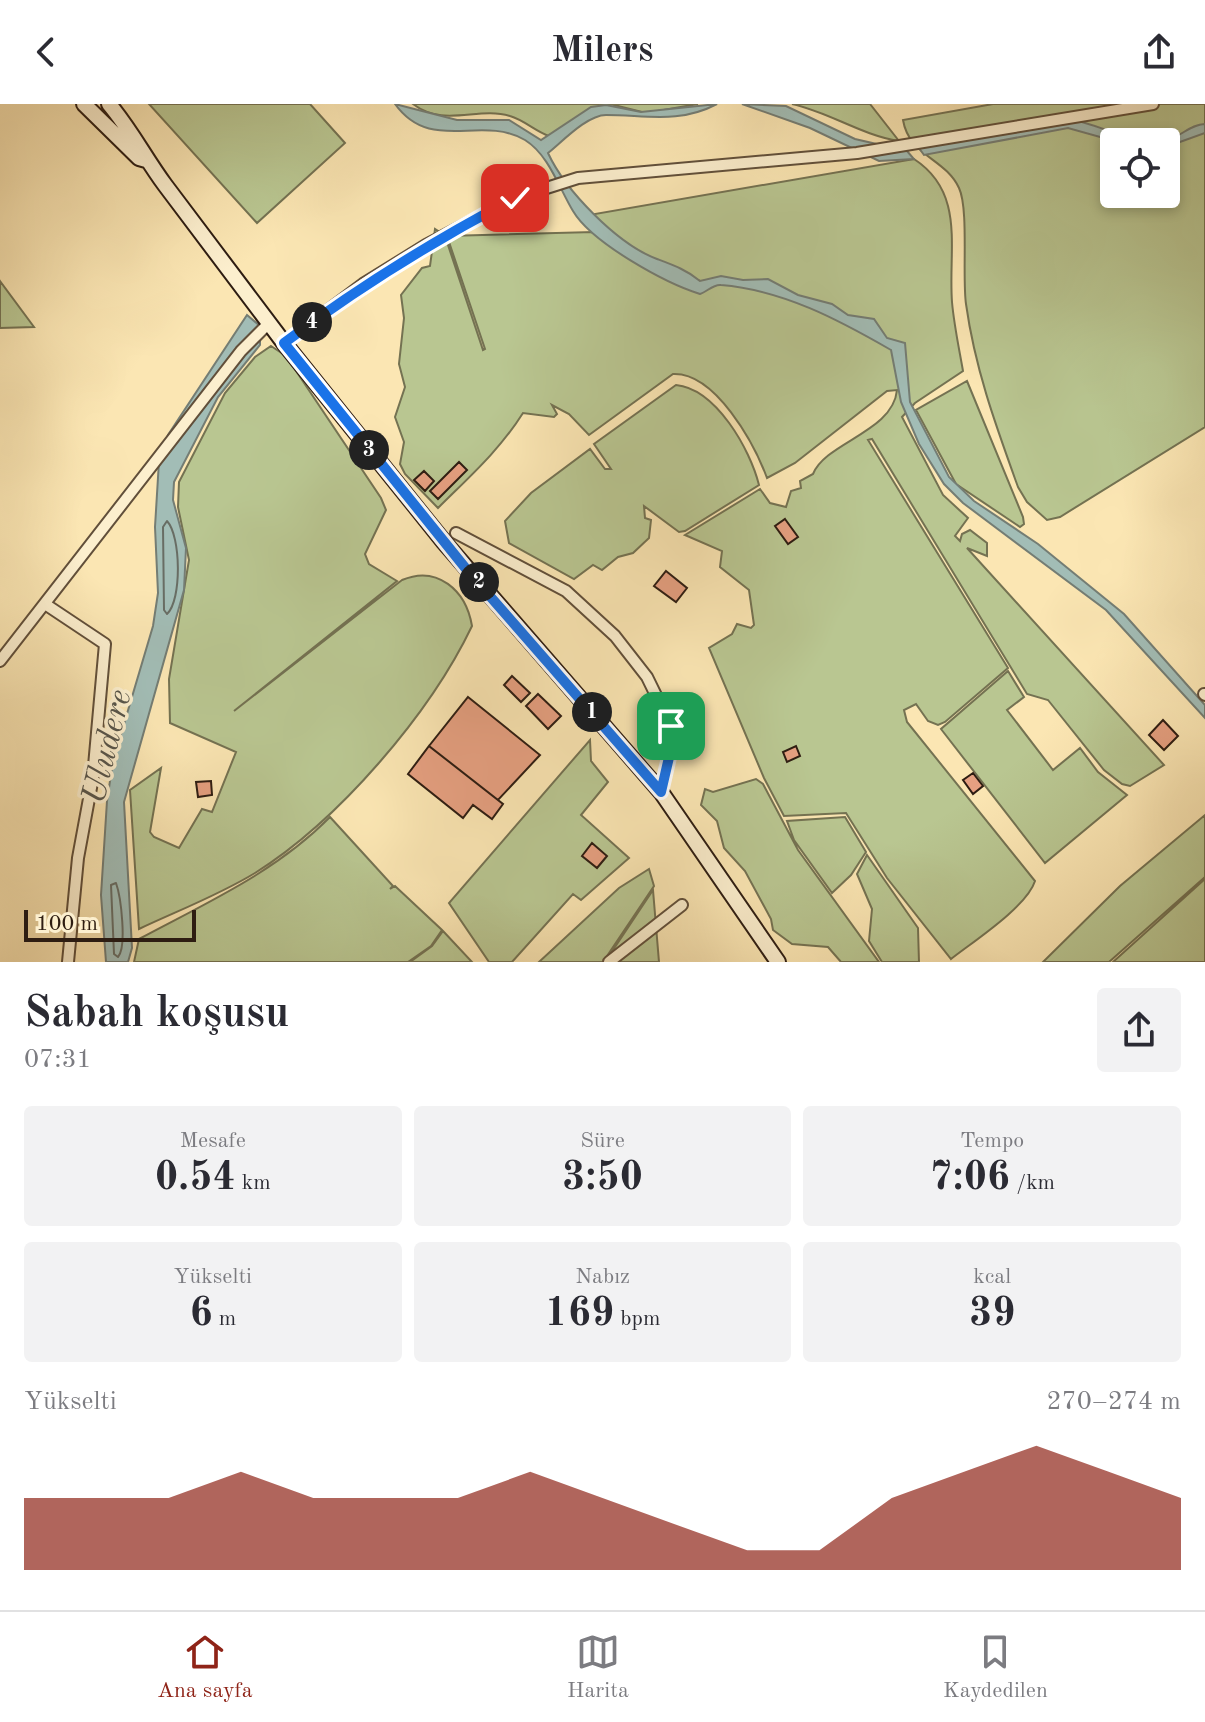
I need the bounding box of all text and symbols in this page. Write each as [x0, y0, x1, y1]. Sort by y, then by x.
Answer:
icon: back [24, 30, 68, 74]
icon: share [1137, 30, 1181, 74]
text: Milers [552, 34, 653, 70]
map controls [1100, 128, 1180, 208]
button: locate [1100, 128, 1180, 208]
pin [481, 164, 549, 232]
icon: check [493, 176, 537, 220]
pin: 4 [292, 302, 332, 342]
text: 4 [306, 311, 318, 333]
pin: 3 [349, 430, 389, 470]
text: 3 [363, 439, 375, 461]
pin: 2 [459, 562, 499, 602]
text: 2 [473, 571, 485, 593]
water label: Uludere [77, 686, 139, 808]
pin: 1 [572, 692, 612, 732]
pin [637, 692, 705, 760]
text: 1 [586, 701, 598, 723]
icon: arrive [649, 704, 693, 748]
scale bar [24, 906, 196, 942]
text: 100 m [36, 913, 98, 935]
button: share [1097, 988, 1181, 1072]
text: Sabah koşusu [24, 992, 289, 1036]
text: 07:31 [24, 1047, 92, 1073]
text: Mesafe [180, 1130, 246, 1152]
text: Süre [580, 1130, 625, 1152]
text: Tempo [960, 1130, 1024, 1152]
text: 0.54 [155, 1159, 236, 1199]
text: 3:50 [562, 1159, 643, 1199]
text: 7:06 [929, 1159, 1010, 1199]
text: km [236, 1172, 271, 1194]
text: /km [1010, 1172, 1055, 1194]
text: Yükselti [174, 1266, 252, 1288]
text: Nabız [575, 1266, 630, 1288]
text: kcal [973, 1266, 1011, 1288]
text: 6 [189, 1295, 213, 1335]
text: 169 [545, 1295, 614, 1335]
text: 39 [969, 1295, 1015, 1335]
text: m [213, 1308, 236, 1330]
text: bpm [614, 1308, 660, 1330]
text: Yükselti [24, 1389, 117, 1415]
text: 270–274 m [1046, 1389, 1181, 1415]
tab: Ana sayfa [157, 1630, 253, 1705]
tab: Harita [567, 1630, 629, 1705]
tab: Kaydedilen [943, 1630, 1048, 1705]

